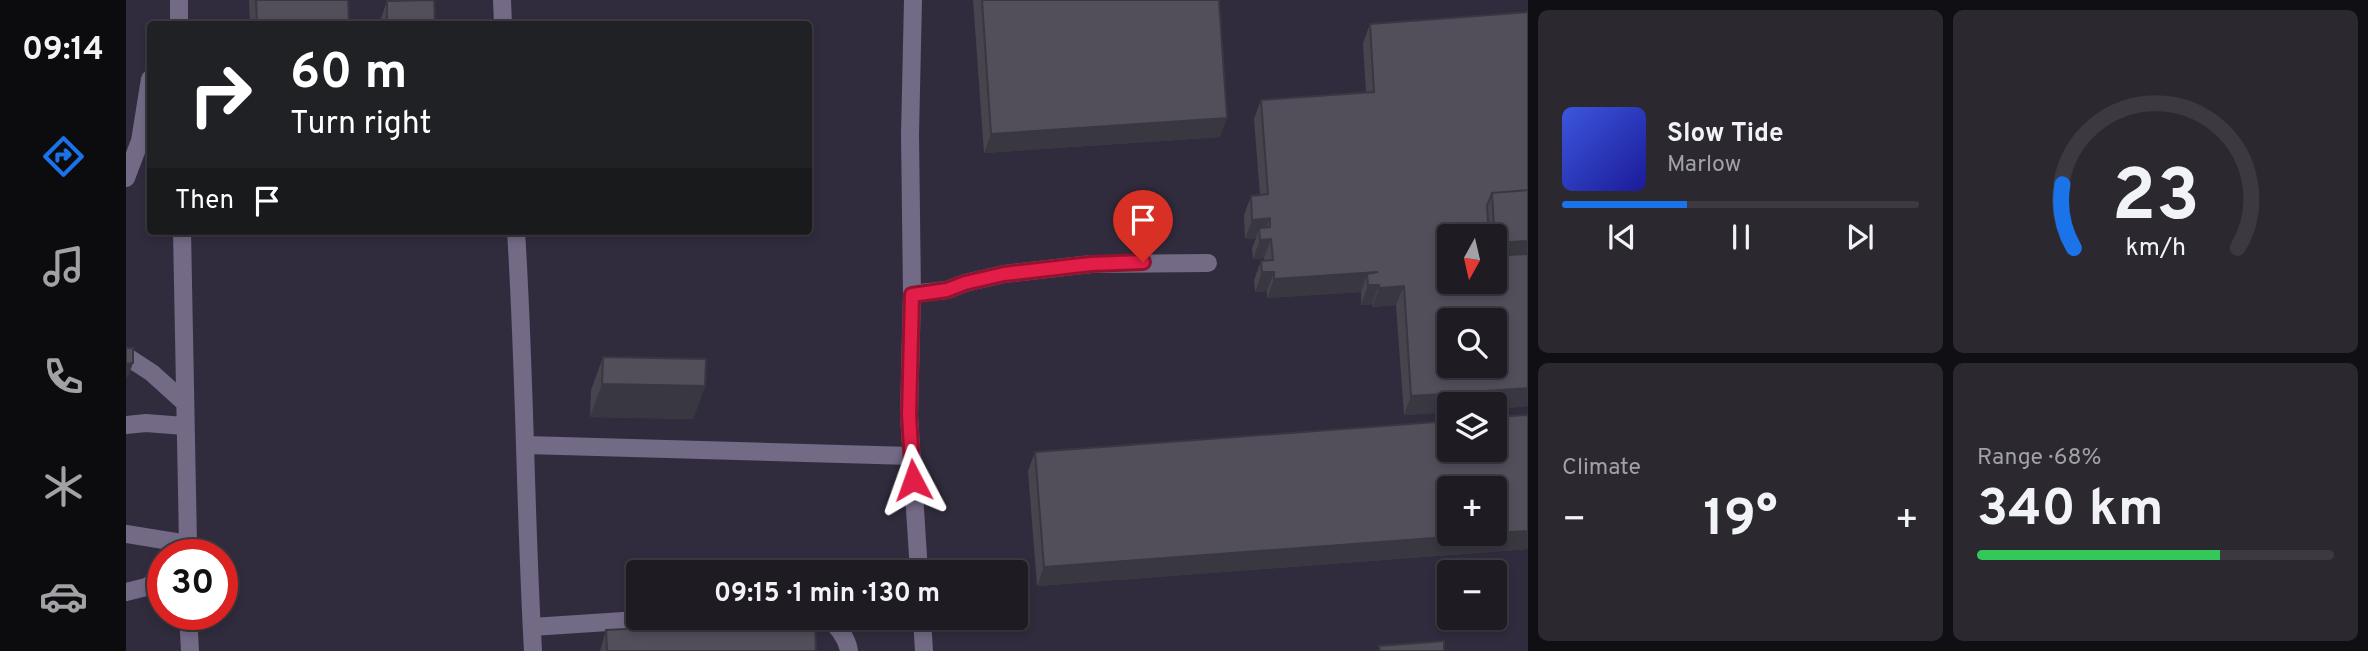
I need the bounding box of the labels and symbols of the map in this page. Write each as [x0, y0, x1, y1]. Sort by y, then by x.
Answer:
pin [1113, 190, 1173, 262]
north arrow [1437, 224, 1507, 294]
position arrow [876, 443, 950, 517]
speed limit sign: 30 [147, 539, 238, 630]

